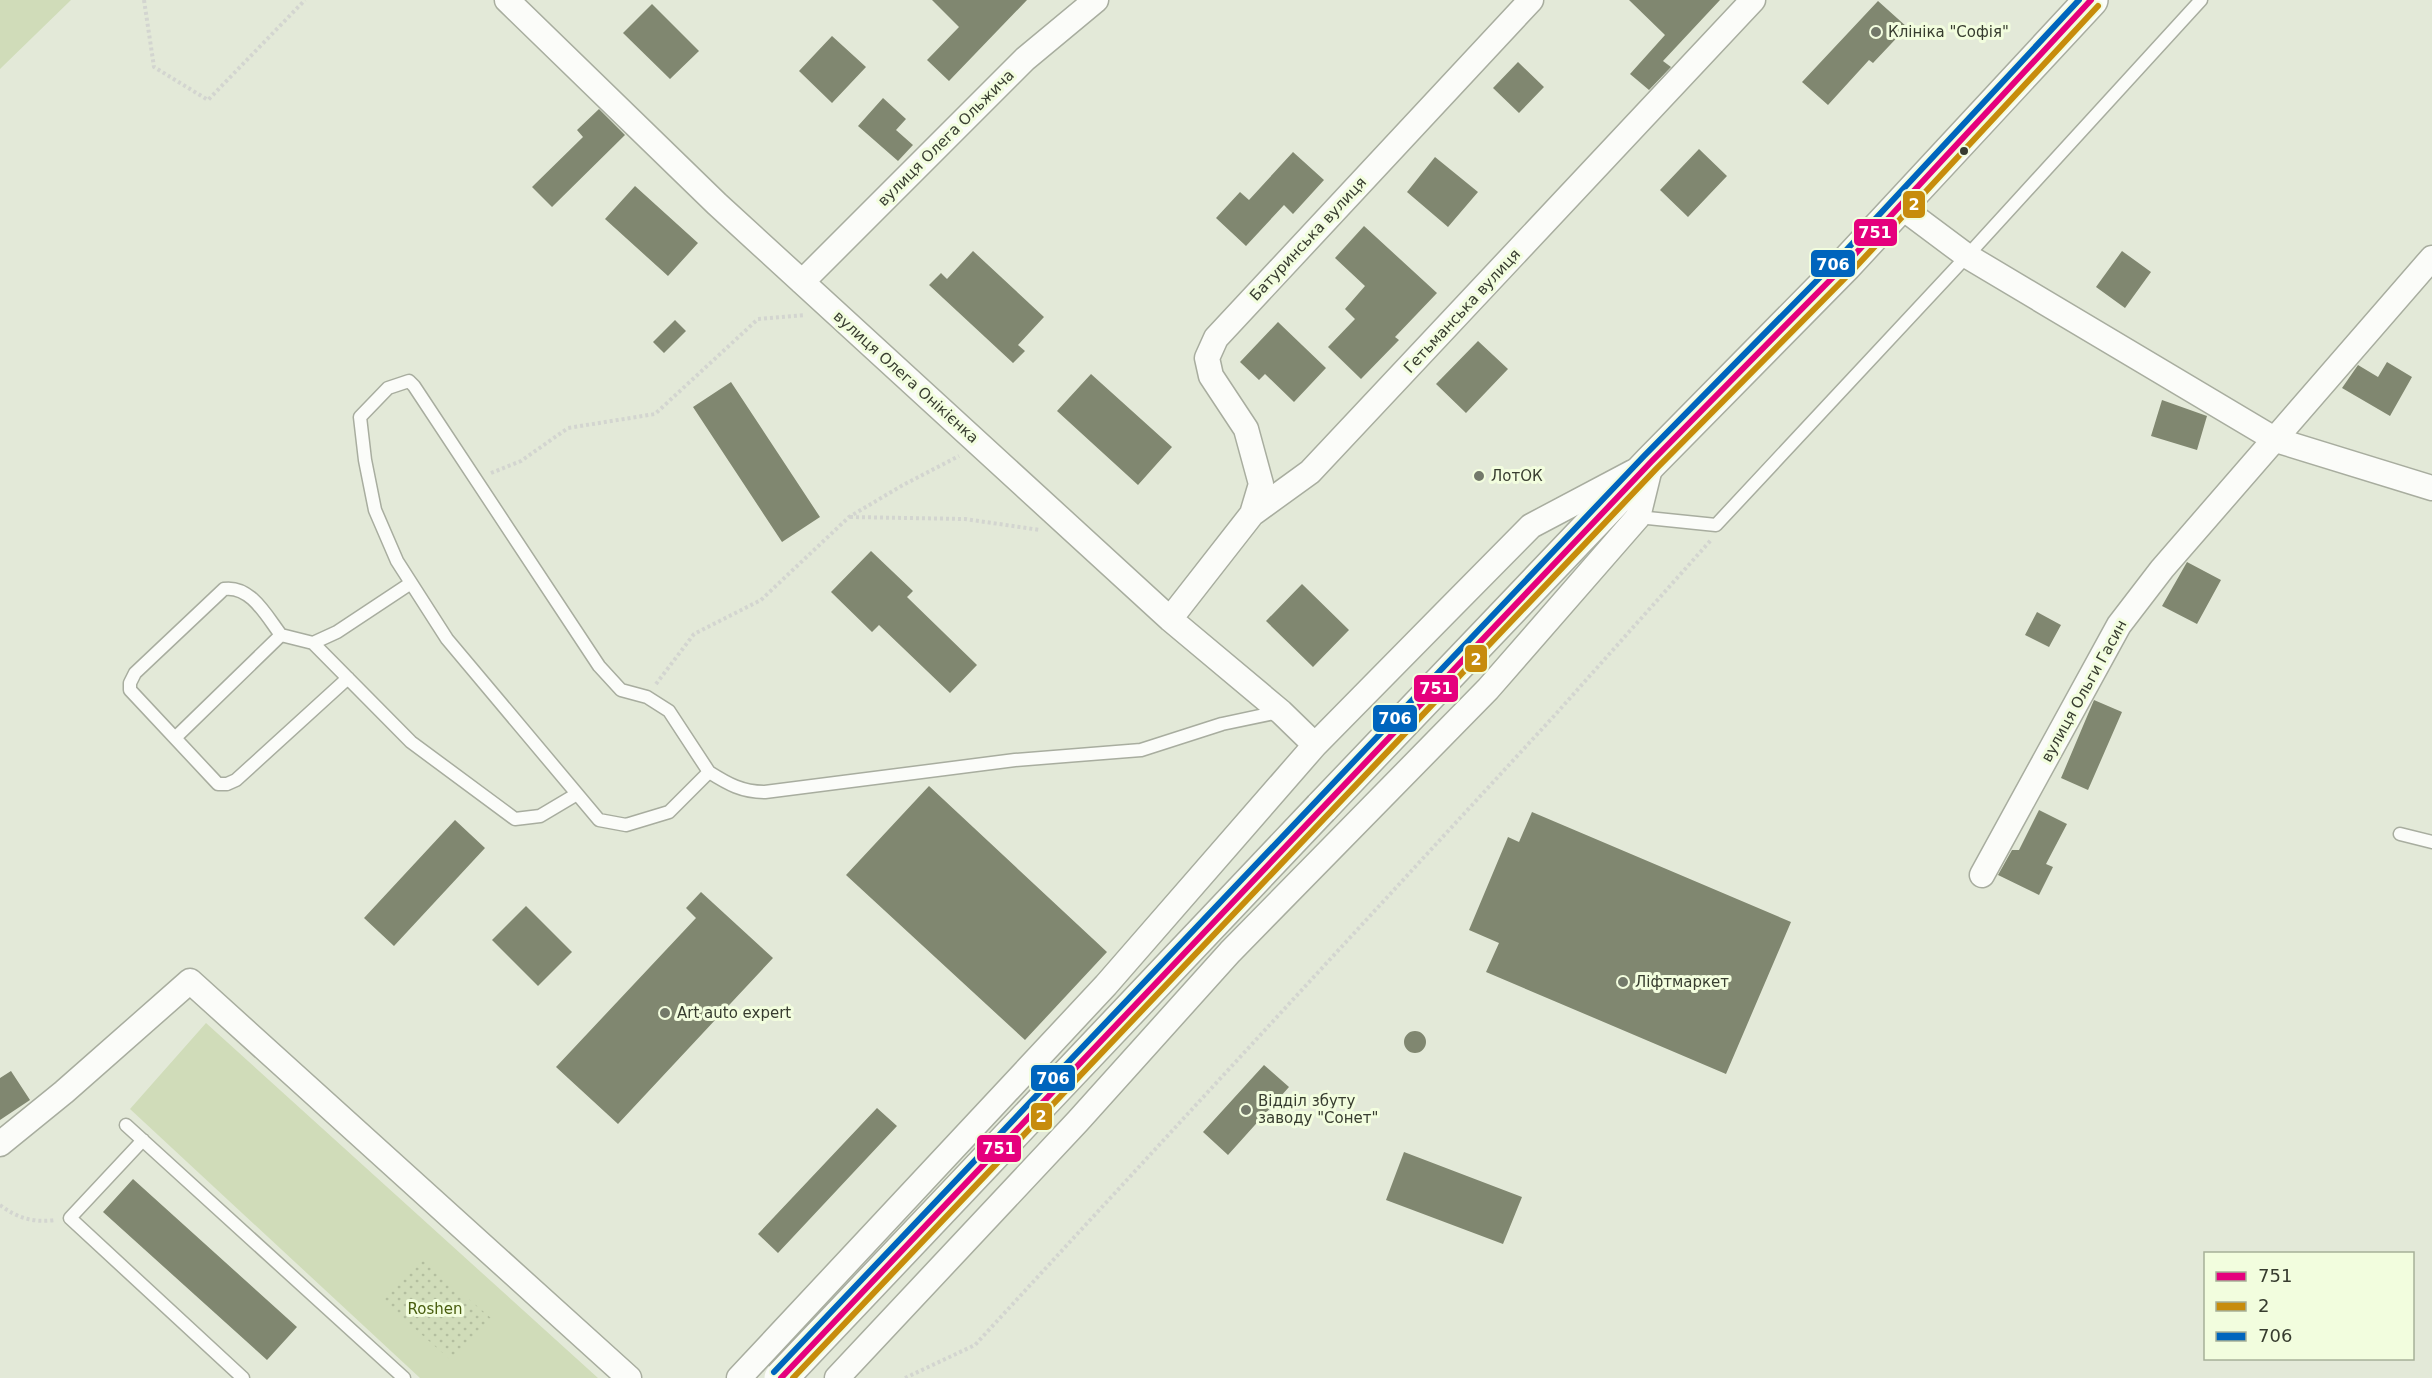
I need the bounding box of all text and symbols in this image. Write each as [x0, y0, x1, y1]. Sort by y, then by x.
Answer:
place label: Клініка "Софія" [1888, 23, 2009, 41]
marker: Клініка "Софія" [1869, 25, 1883, 39]
street label: вулиця Олега Ольжича [874, 66, 1018, 210]
unlabelled marker [1958, 145, 1970, 157]
street label: Батуринська вулиця [1246, 173, 1370, 305]
line badge: 2 [1902, 190, 1926, 219]
text: 2 [1908, 195, 1920, 214]
line badge: 751 [1853, 218, 1898, 247]
text: 751 [1858, 223, 1892, 242]
street label: Гетьманська вулиця [1400, 245, 1524, 377]
line badge: 706 [1810, 249, 1856, 278]
text: 706 [1816, 255, 1850, 274]
street label: вулиця Олега Онікієнка [830, 307, 982, 447]
place label: ЛотОК [1491, 467, 1543, 485]
marker: ЛотОК [1472, 469, 1486, 483]
street label: вулиця Ольги Гасин [2037, 617, 2131, 765]
line badge: 2 [1464, 644, 1488, 673]
text: 2 [1470, 650, 1482, 669]
line badge: 751 [1413, 674, 1459, 703]
text: 751 [1419, 679, 1453, 698]
line badge: 706 [1372, 704, 1418, 733]
text: 706 [1378, 709, 1412, 728]
place label: Ліфтмаркет [1635, 973, 1729, 991]
marker: Ліфтмаркет [1616, 975, 1630, 989]
place label: Art auto expert [677, 1004, 791, 1022]
marker: Art auto expert [658, 1006, 672, 1020]
line badge: 706 [1030, 1064, 1076, 1092]
text: 706 [1036, 1069, 1070, 1088]
place label: Відділ збуту заводу "Сонет" [1258, 1092, 1378, 1127]
line badge: 2 [1030, 1102, 1053, 1131]
marker: Відділ збуту заводу "Сонет" [1239, 1103, 1253, 1117]
text: 2 [1035, 1107, 1047, 1126]
line badge: 751 [976, 1134, 1022, 1163]
text: 751 [982, 1139, 1016, 1158]
legend [2204, 1252, 2414, 1360]
text: 751 [2258, 1265, 2292, 1286]
text: 2 [2258, 1295, 2269, 1316]
park label: Roshen [408, 1300, 462, 1318]
text: 706 [2258, 1325, 2292, 1346]

